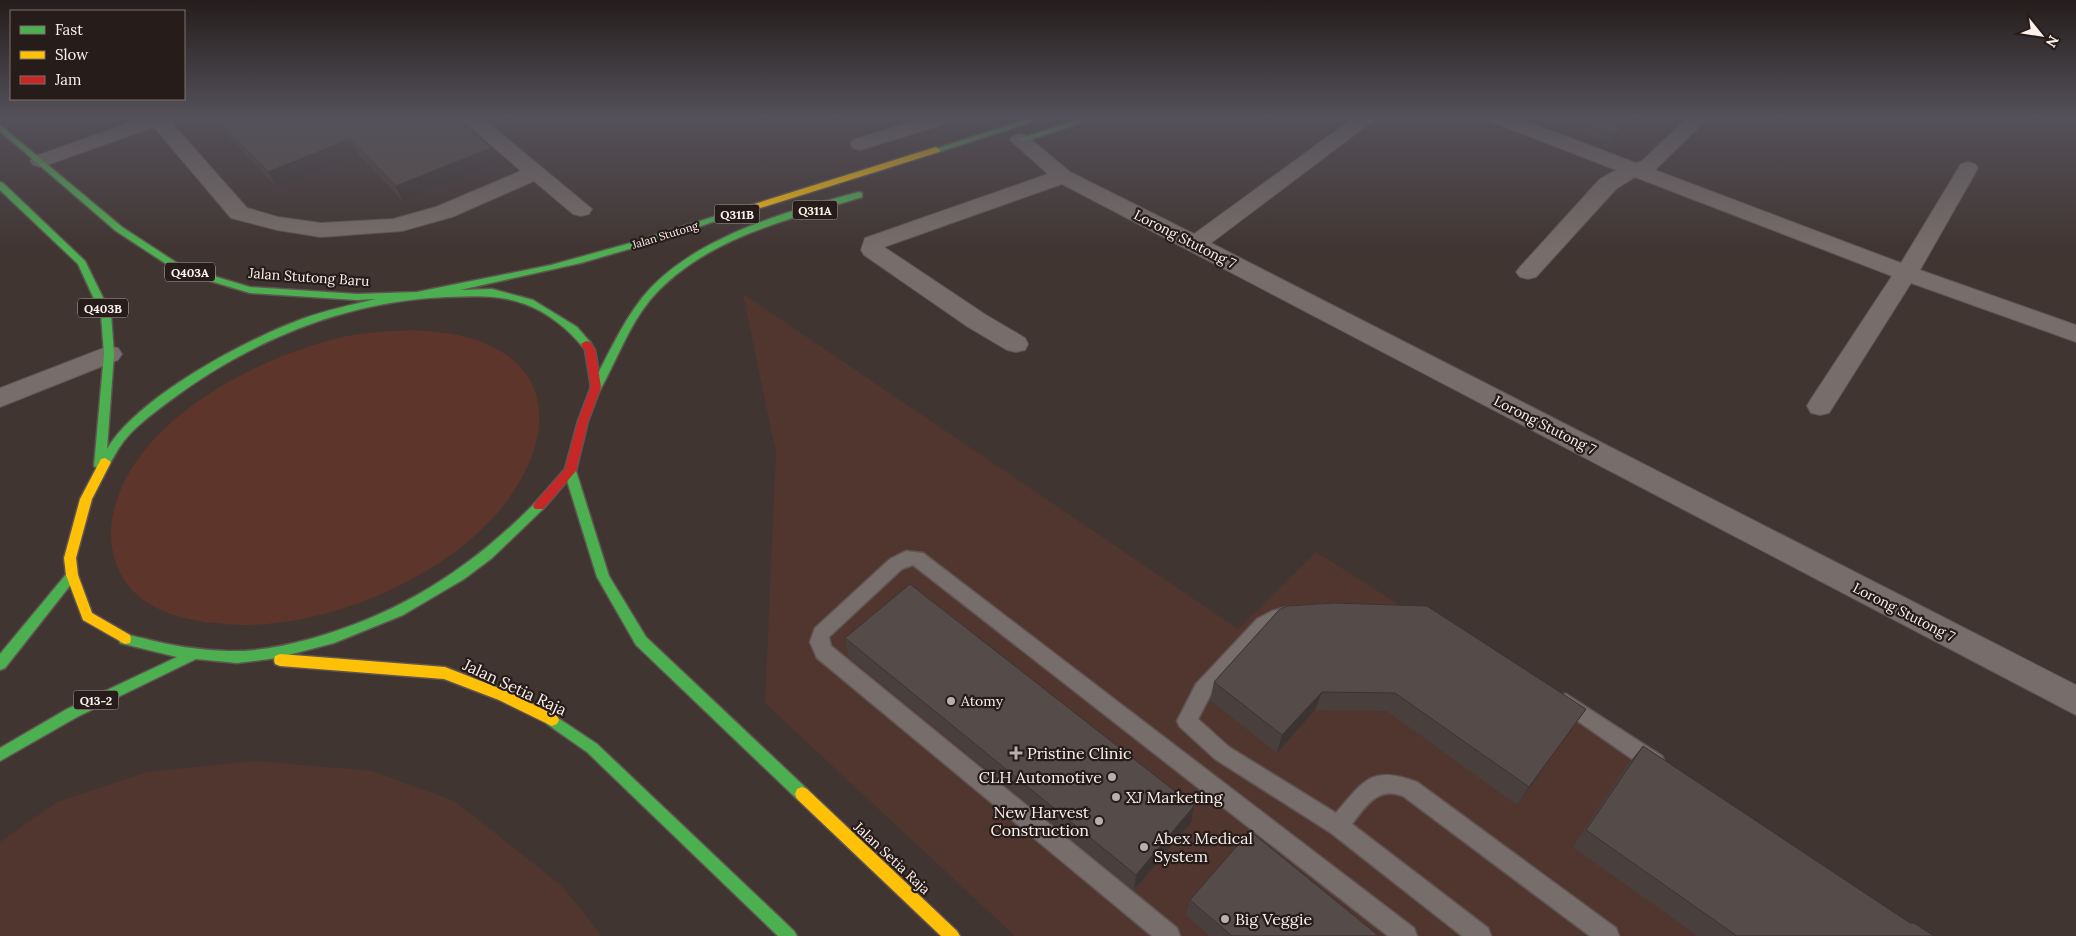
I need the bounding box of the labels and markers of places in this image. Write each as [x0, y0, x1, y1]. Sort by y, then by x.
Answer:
place label: Atomy [960, 692, 1004, 710]
marker: Atomy [945, 695, 957, 707]
place label: Pristine Clinic [1027, 743, 1132, 763]
marker: Pristine Clinic [1009, 746, 1023, 760]
place label: CLH Automotive [979, 767, 1102, 787]
marker: CLH Automotive [1106, 771, 1118, 783]
place label: XJ Marketing [1126, 787, 1224, 807]
marker: XJ Marketing [1110, 791, 1122, 803]
place label: New Harvest Construction [990, 802, 1090, 840]
marker: New Harvest Construction [1093, 815, 1105, 827]
place label: Abex Medical System [1153, 828, 1253, 866]
marker: Abex Medical System [1138, 841, 1150, 853]
place label: Big Veggie [1235, 909, 1312, 929]
marker: Big Veggie [1219, 913, 1231, 925]

